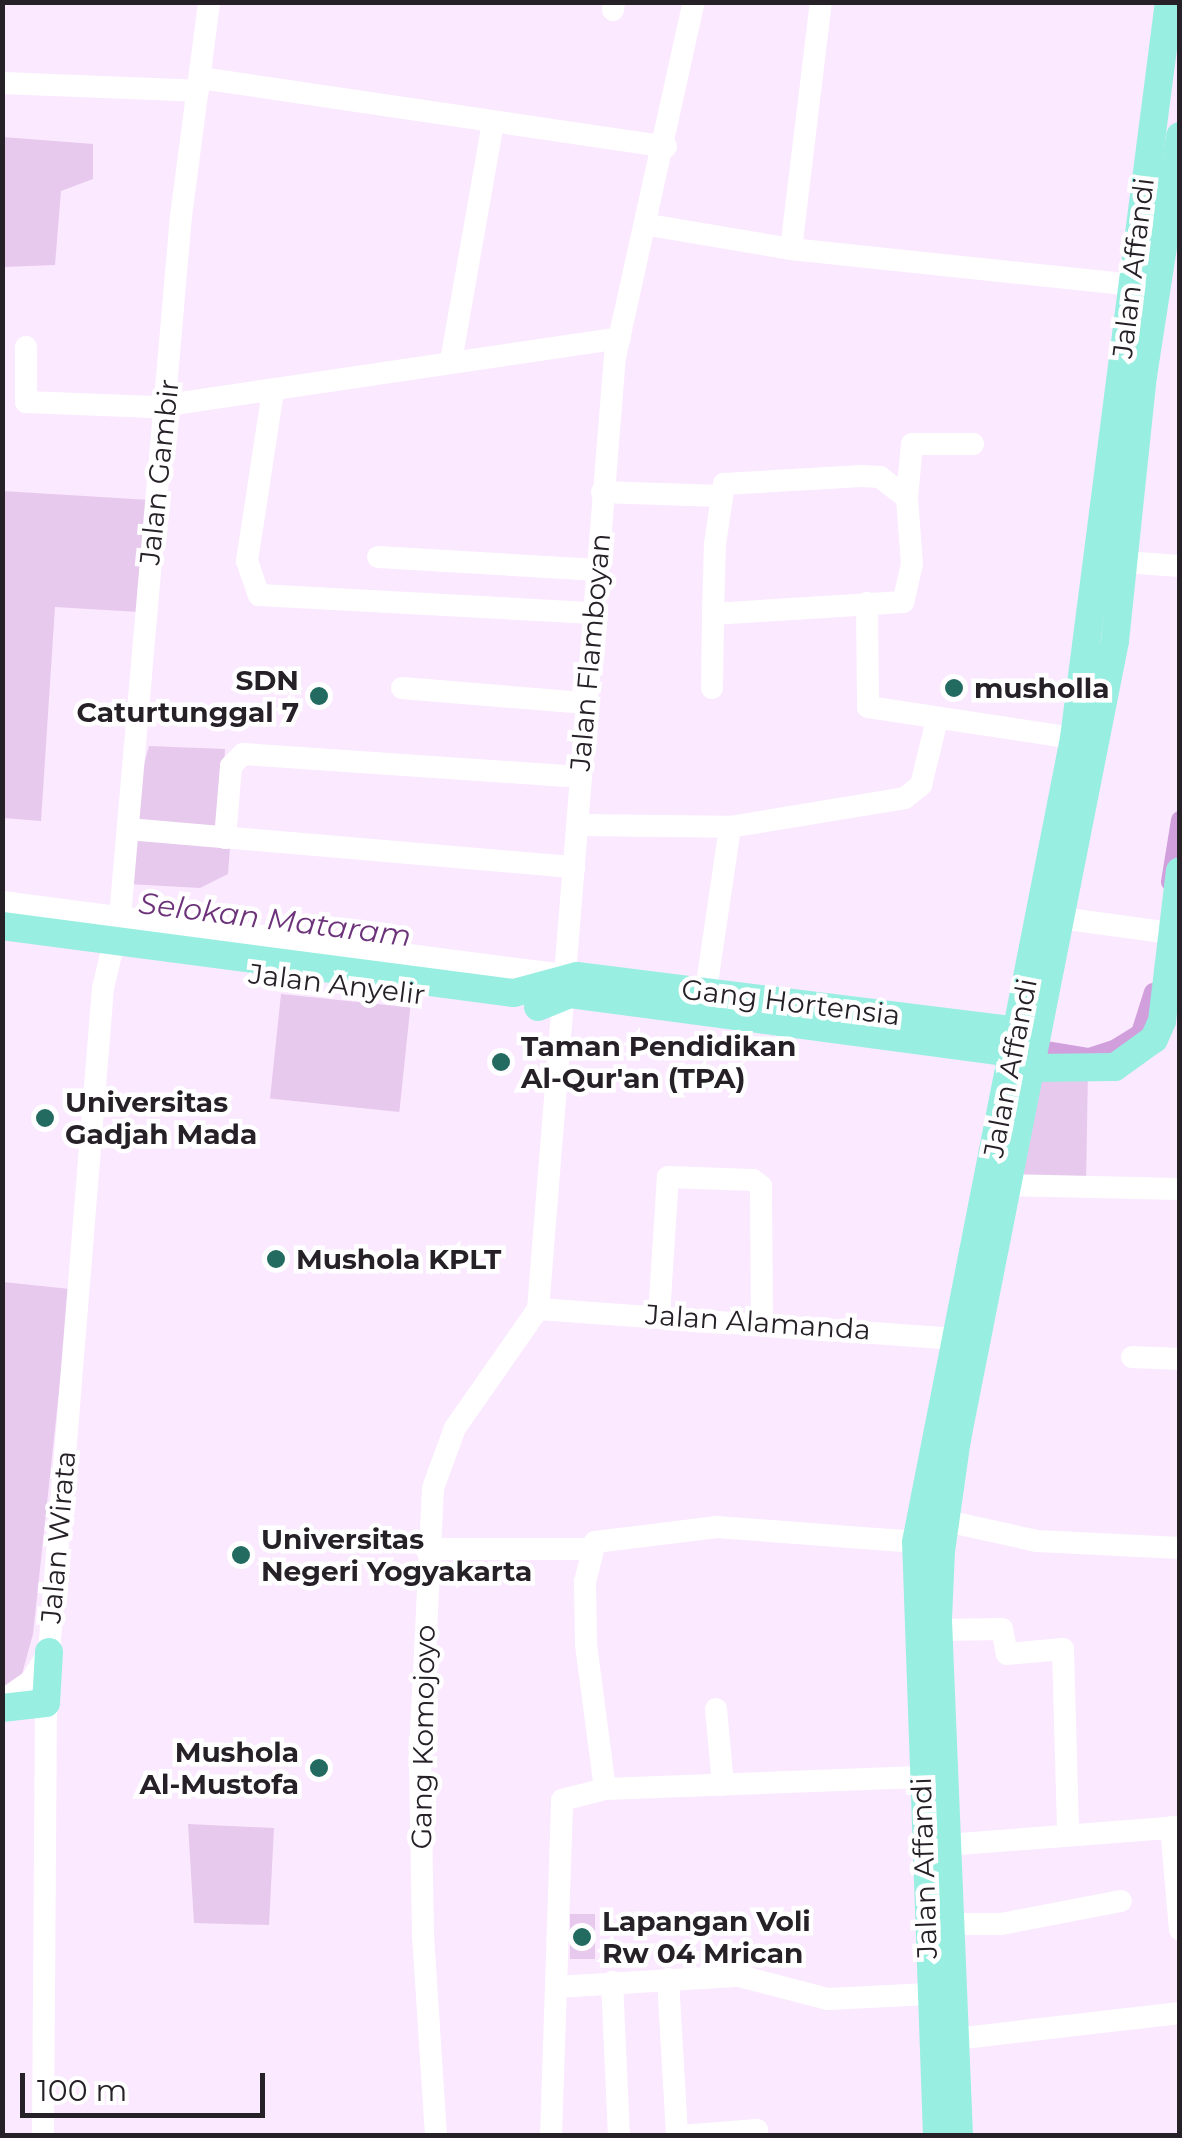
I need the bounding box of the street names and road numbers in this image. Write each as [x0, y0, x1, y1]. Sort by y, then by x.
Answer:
street label: Jalan Affandi [1105, 176, 1161, 360]
street label: Jalan Gambir [133, 378, 185, 566]
street label: Jalan Flamboyan [563, 532, 617, 772]
street label: Jalan Anyelir [247, 957, 427, 1011]
street label: Gang Hortensia [680, 972, 902, 1032]
street label: Jalan Affandi [976, 976, 1044, 1160]
street label: Jalan Alamanda [644, 1297, 872, 1347]
street label: Jalan Wirata [34, 1449, 82, 1625]
street label: Gang Komojoyo [404, 1624, 442, 1850]
street label: Jalan Affandi [904, 1777, 944, 1959]

